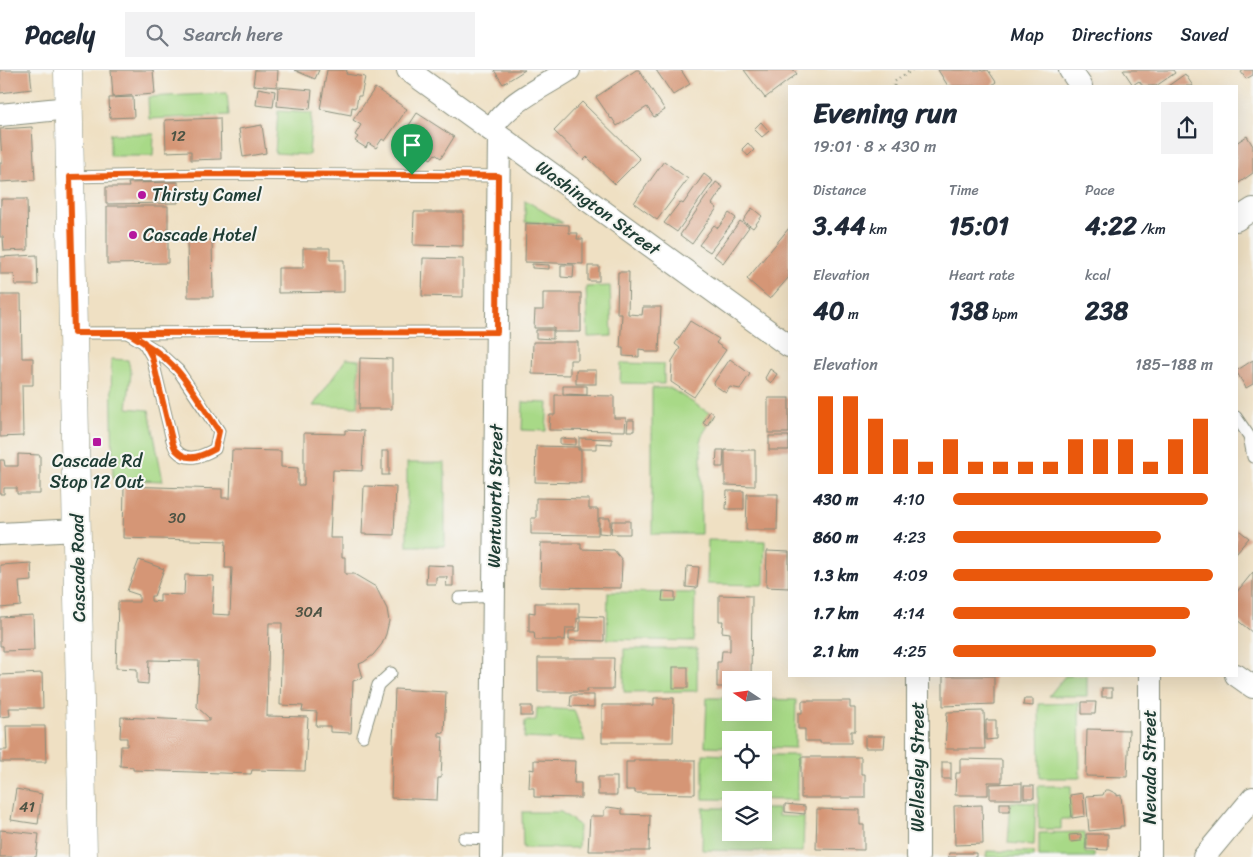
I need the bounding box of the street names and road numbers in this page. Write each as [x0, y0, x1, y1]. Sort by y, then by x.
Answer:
street label: Washington Street [529, 152, 668, 265]
street label: Wentworth Street [478, 423, 512, 568]
street label: Cascade Road [61, 512, 95, 622]
street label: Wellesley Street [902, 702, 934, 832]
street label: Nevada Street [1134, 710, 1166, 824]

